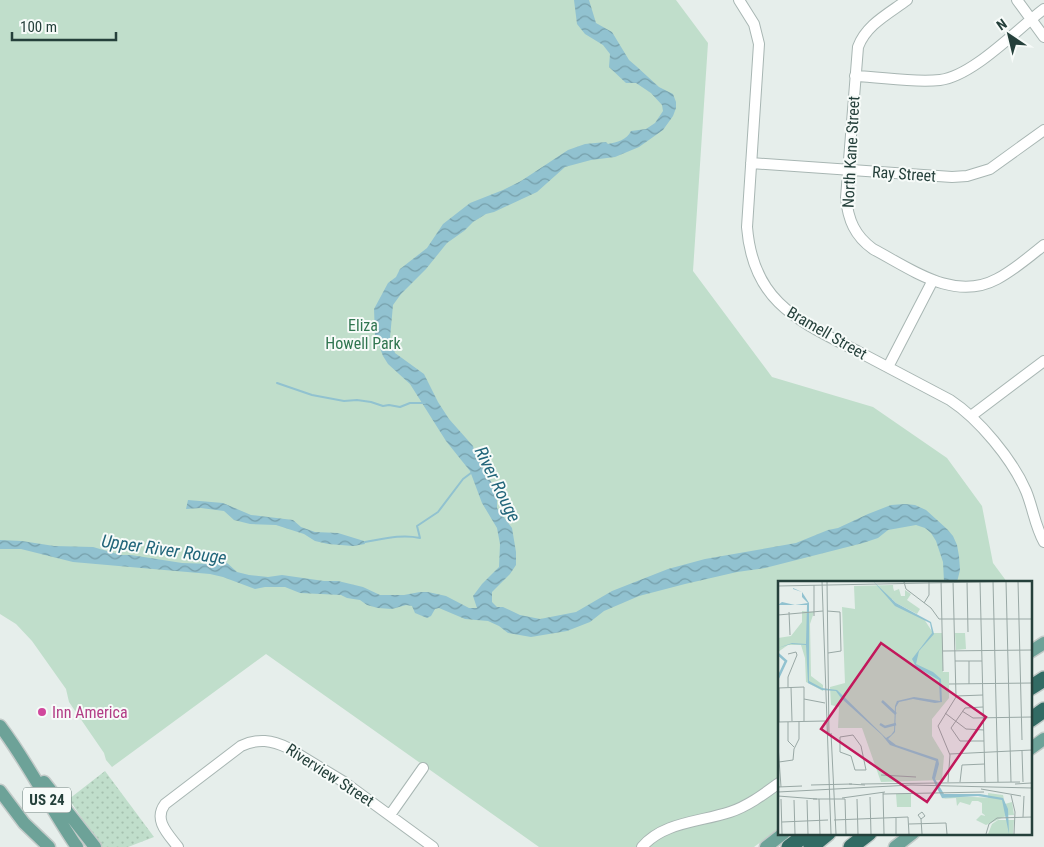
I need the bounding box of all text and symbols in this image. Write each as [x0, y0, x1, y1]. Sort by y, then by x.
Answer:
scale bar [12, 10, 116, 42]
north arrow [984, 10, 1034, 60]
text: N [993, 15, 1010, 33]
text: 100 m [20, 18, 57, 36]
street label: North Kane Street [839, 95, 863, 208]
street label: Ray Street [871, 162, 937, 186]
street label: Bramell Street [784, 303, 871, 364]
park label: Eliza Howell Park [325, 316, 401, 353]
water label: River Rouge [471, 443, 525, 525]
water label: Upper River Rouge [100, 530, 228, 568]
inset map [778, 581, 1032, 834]
place label: Inn America [52, 703, 128, 722]
marker: Inn America [36, 706, 48, 718]
street label: Riverview Street [282, 740, 378, 811]
road number: US 24 [23, 788, 71, 812]

